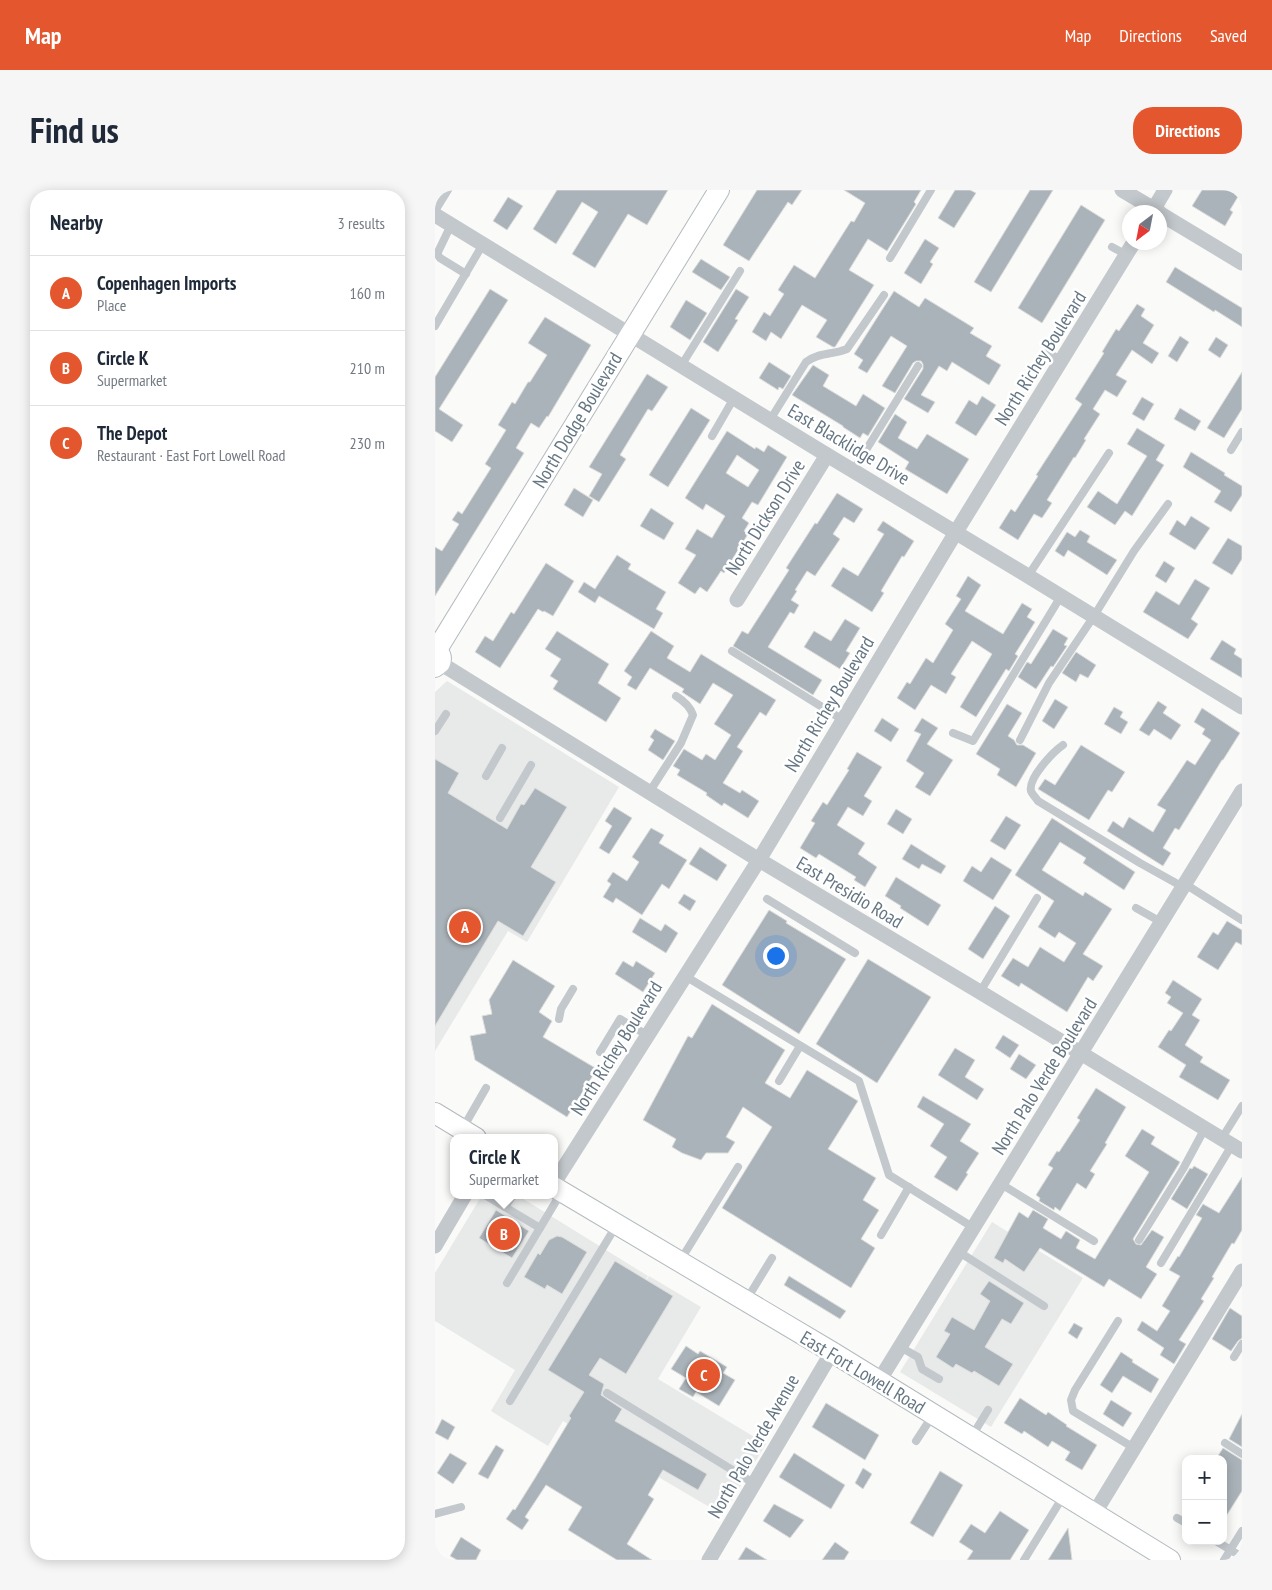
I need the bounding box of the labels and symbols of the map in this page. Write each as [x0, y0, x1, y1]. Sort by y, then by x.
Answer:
north arrow [1122, 205, 1167, 250]
street label: North Richey Boulevard [989, 286, 1091, 430]
street label: North Dodge Boulevard [527, 348, 627, 492]
street label: East Blacklidge Drive [784, 398, 914, 490]
street label: North Dickson Drive [720, 455, 810, 579]
street label: North Richey Boulevard [779, 632, 879, 776]
street label: East Presidio Road [792, 851, 908, 933]
pin: A [449, 908, 481, 946]
your location [763, 943, 789, 969]
street label: North Richey Boulevard [565, 976, 667, 1120]
street label: North Palo Verde Boulevard [986, 993, 1102, 1159]
pin: B [488, 1215, 520, 1253]
street label: East Fort Lowell Road [796, 1325, 930, 1419]
pin: C [688, 1356, 720, 1394]
street label: North Palo Verde Avenue [702, 1370, 804, 1522]

